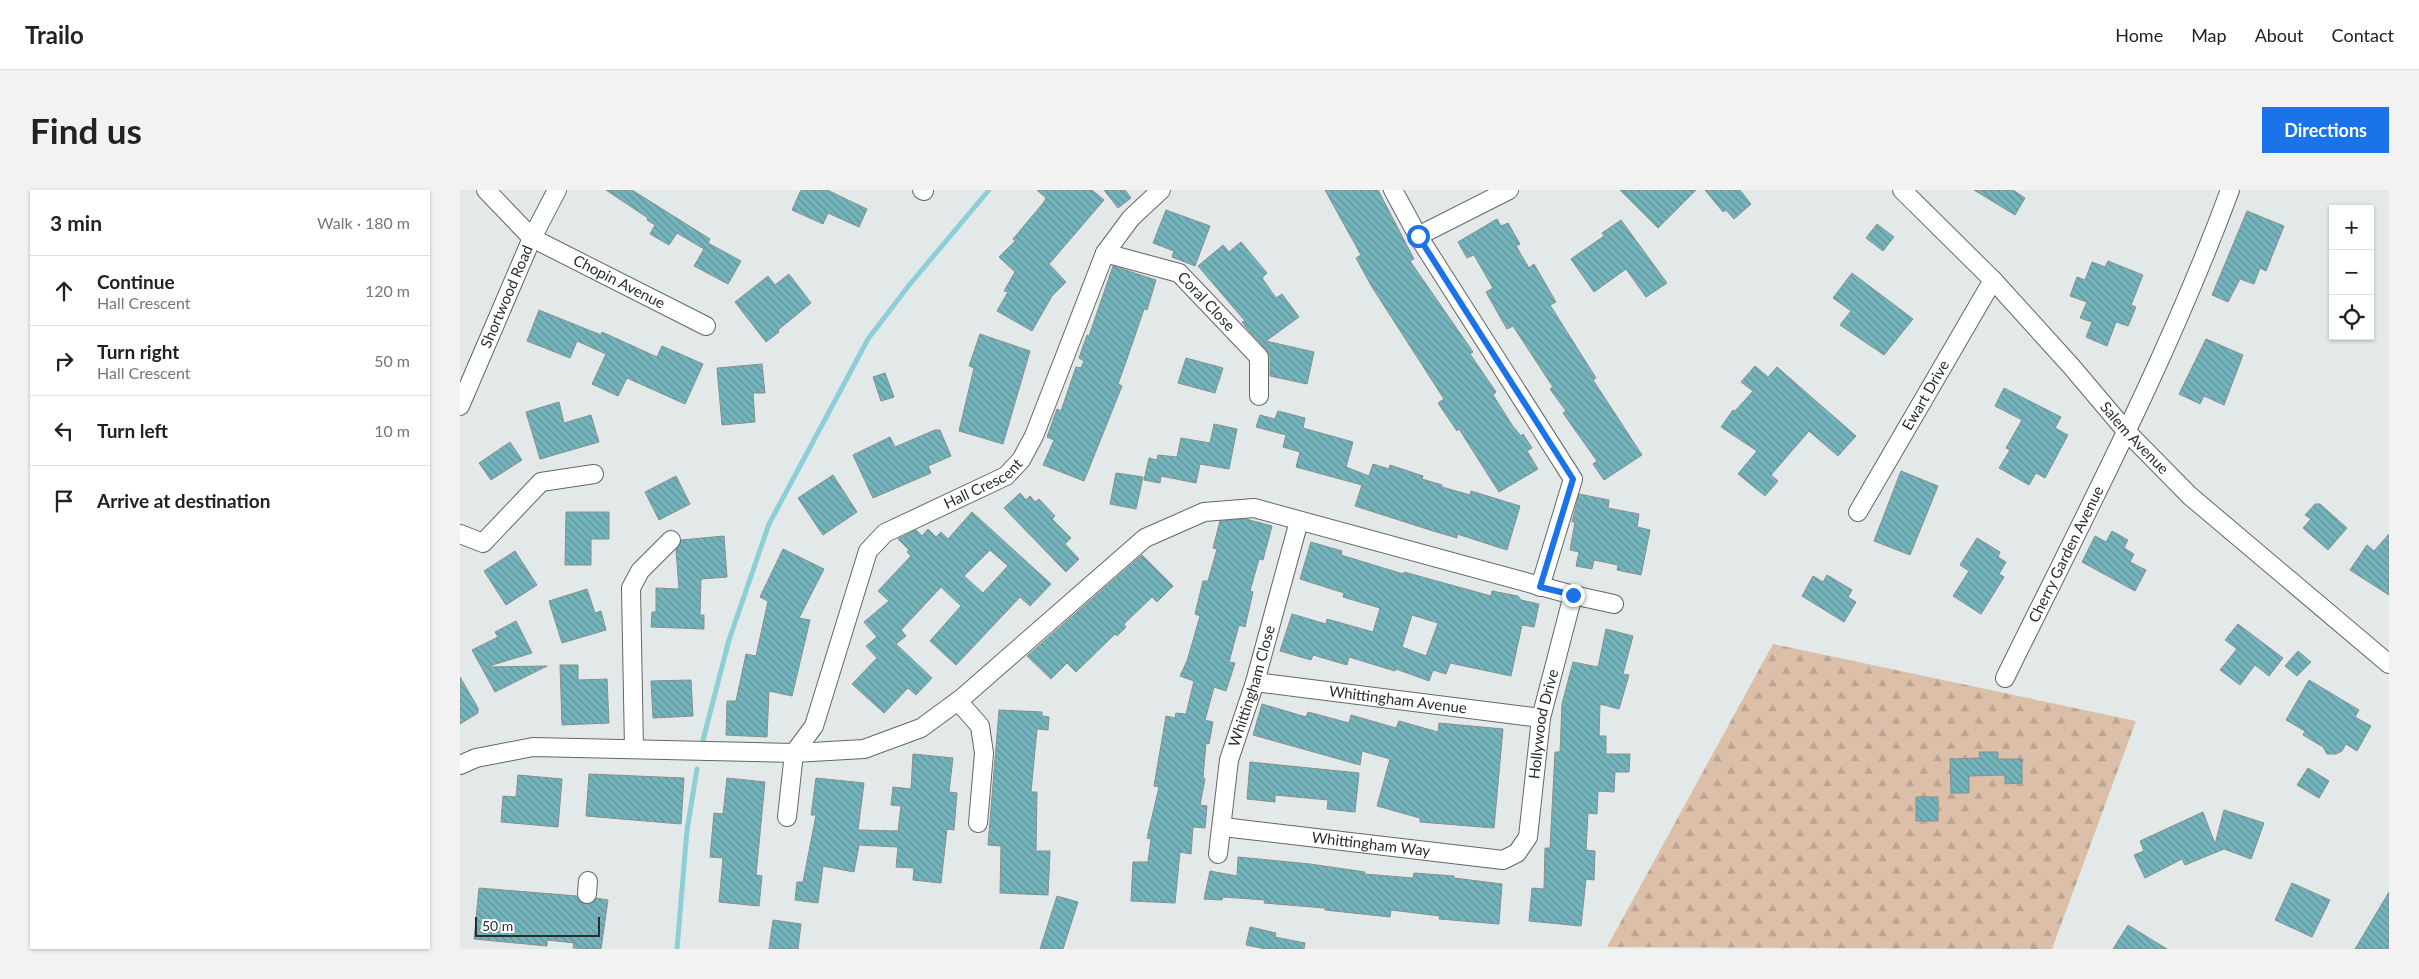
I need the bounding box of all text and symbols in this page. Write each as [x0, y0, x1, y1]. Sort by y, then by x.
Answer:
text: Trailo [25, 20, 84, 49]
text: Home [2115, 24, 2163, 46]
text: Map [2191, 24, 2227, 46]
text: About [2255, 24, 2304, 46]
text: Contact [2332, 24, 2394, 46]
button: Directions [2262, 107, 2389, 153]
text: Find us [30, 109, 142, 151]
map controls [2329, 205, 2374, 340]
button: + [2329, 205, 2374, 250]
text: 3 min [50, 210, 102, 235]
text: Walk · 180 m [317, 213, 410, 232]
route start [1407, 225, 1430, 248]
street label: Shortwood Road [476, 242, 536, 350]
street label: Chopin Avenue [571, 250, 668, 312]
button: − [2329, 250, 2374, 295]
street label: Coral Close [1174, 267, 1239, 334]
text: Continue [97, 270, 175, 293]
icon: ahead [50, 277, 78, 305]
text: 120 m [365, 281, 410, 300]
text: Hall Crescent [97, 293, 191, 312]
button: locate [2329, 295, 2374, 340]
text: Turn right [97, 340, 179, 363]
icon: right [50, 347, 78, 375]
text: 50 m [374, 351, 410, 370]
street label: Ewart Drive [1898, 356, 1952, 433]
text: Hall Crescent [97, 363, 191, 382]
street label: Salem Avenue [2097, 398, 2173, 477]
icon: left [50, 417, 78, 445]
text: Turn left [97, 419, 168, 442]
text: 10 m [374, 421, 410, 440]
street label: Hall Crescent [941, 454, 1026, 512]
street label: Cherry Garden Avenue [2024, 483, 2107, 625]
icon: arrive [50, 487, 78, 515]
text: Arrive at destination [97, 489, 270, 512]
route end [1562, 584, 1585, 607]
street label: Whittingham Close [1224, 623, 1278, 749]
street label: Hollywood Drive [1524, 667, 1561, 780]
street label: Whittingham Avenue [1328, 681, 1468, 717]
street label: Whittingham Way [1311, 828, 1432, 859]
scale bar [475, 914, 600, 937]
text: 50 m [482, 917, 513, 934]

